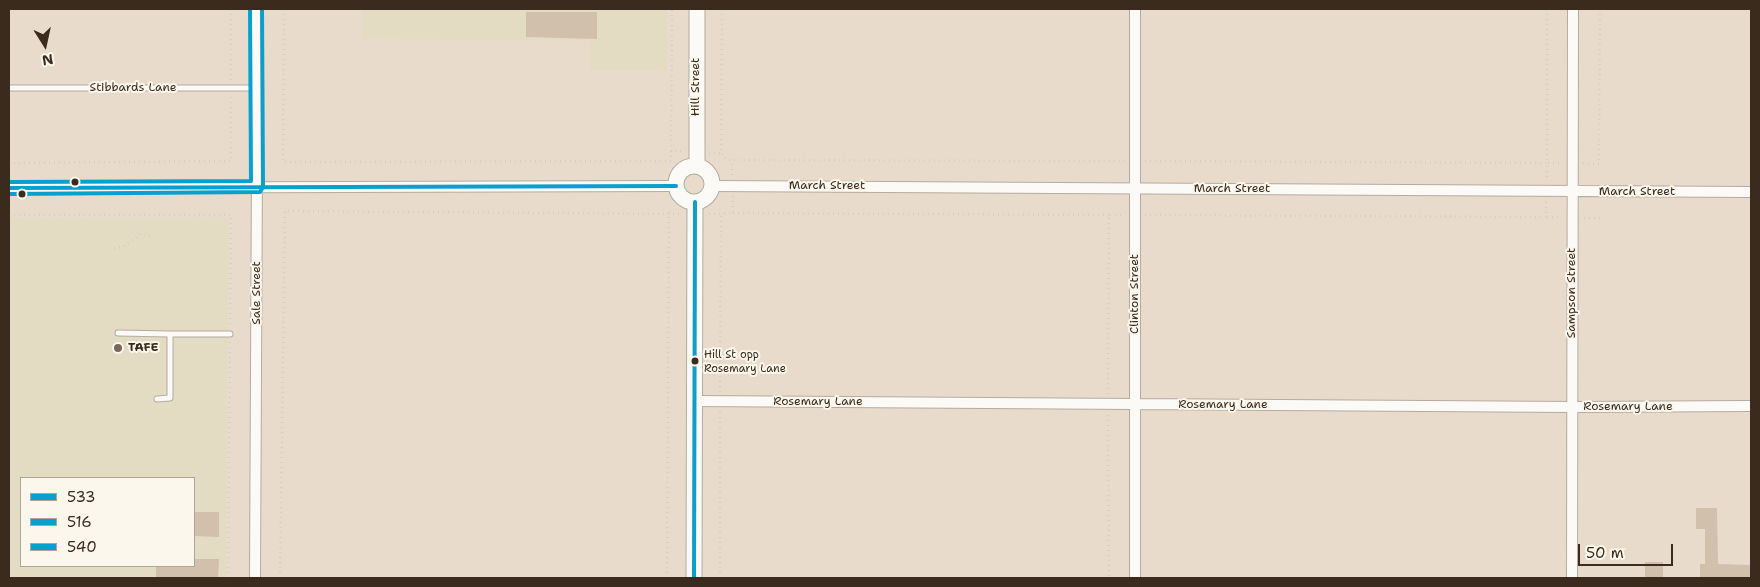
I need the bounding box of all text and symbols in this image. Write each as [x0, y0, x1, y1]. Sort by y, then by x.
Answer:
north arrow [20, 20, 70, 70]
text: N [41, 50, 55, 70]
street label: Hill Street [689, 58, 703, 116]
street label: Stibbards Lane [90, 81, 176, 95]
unlabelled marker [70, 177, 80, 187]
street label: March Street [789, 179, 865, 193]
street label: March Street [1194, 182, 1270, 196]
street label: March Street [1599, 185, 1675, 199]
unlabelled marker [17, 189, 27, 199]
street label: Sampson Street [1565, 248, 1579, 338]
street label: Clinton Street [1128, 254, 1142, 334]
street label: Sale Street [250, 261, 264, 325]
place label: TAFE [128, 341, 159, 355]
marker: TAFE [112, 342, 124, 354]
place label: Hill St opp Rosemary Lane [704, 348, 786, 374]
marker: Hill St opp Rosemary Lane [690, 356, 700, 366]
street label: Rosemary Lane [773, 395, 863, 409]
street label: Rosemary Lane [1178, 398, 1268, 412]
street label: Rosemary Lane [1583, 400, 1673, 414]
legend [20, 477, 195, 567]
text: 533 [67, 487, 96, 507]
text: 516 [67, 512, 92, 532]
scale bar [1580, 534, 1675, 566]
text: 540 [67, 537, 97, 557]
text: 50 m [1586, 543, 1624, 563]

